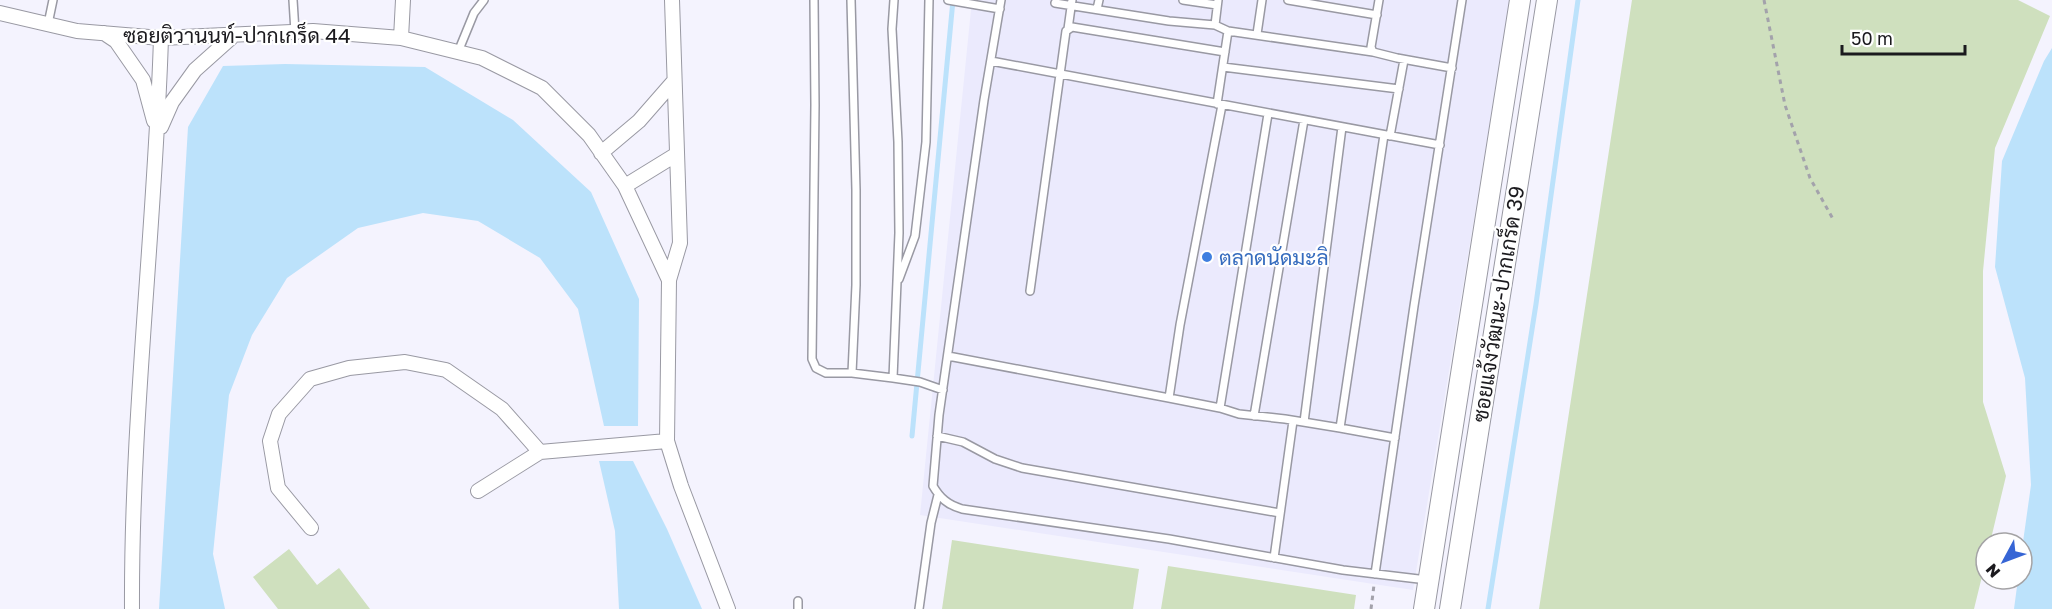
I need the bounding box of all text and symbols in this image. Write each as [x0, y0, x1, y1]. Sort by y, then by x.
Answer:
scale bar [1842, 18, 1965, 56]
street label: ซอยติวานนท์-ปากเกร็ด 44 [123, 21, 351, 48]
text: 50 m [1851, 27, 1893, 49]
street label: ซอยแจ้งวัฒนะ-ปากเกร็ด 39 [1465, 184, 1530, 424]
place label: ตลาดนัดมะลิ [1219, 244, 1329, 270]
marker: ตลาดนัดมะลิ [1200, 250, 1214, 264]
north arrow [1974, 531, 2034, 591]
text: N [1981, 560, 2004, 582]

